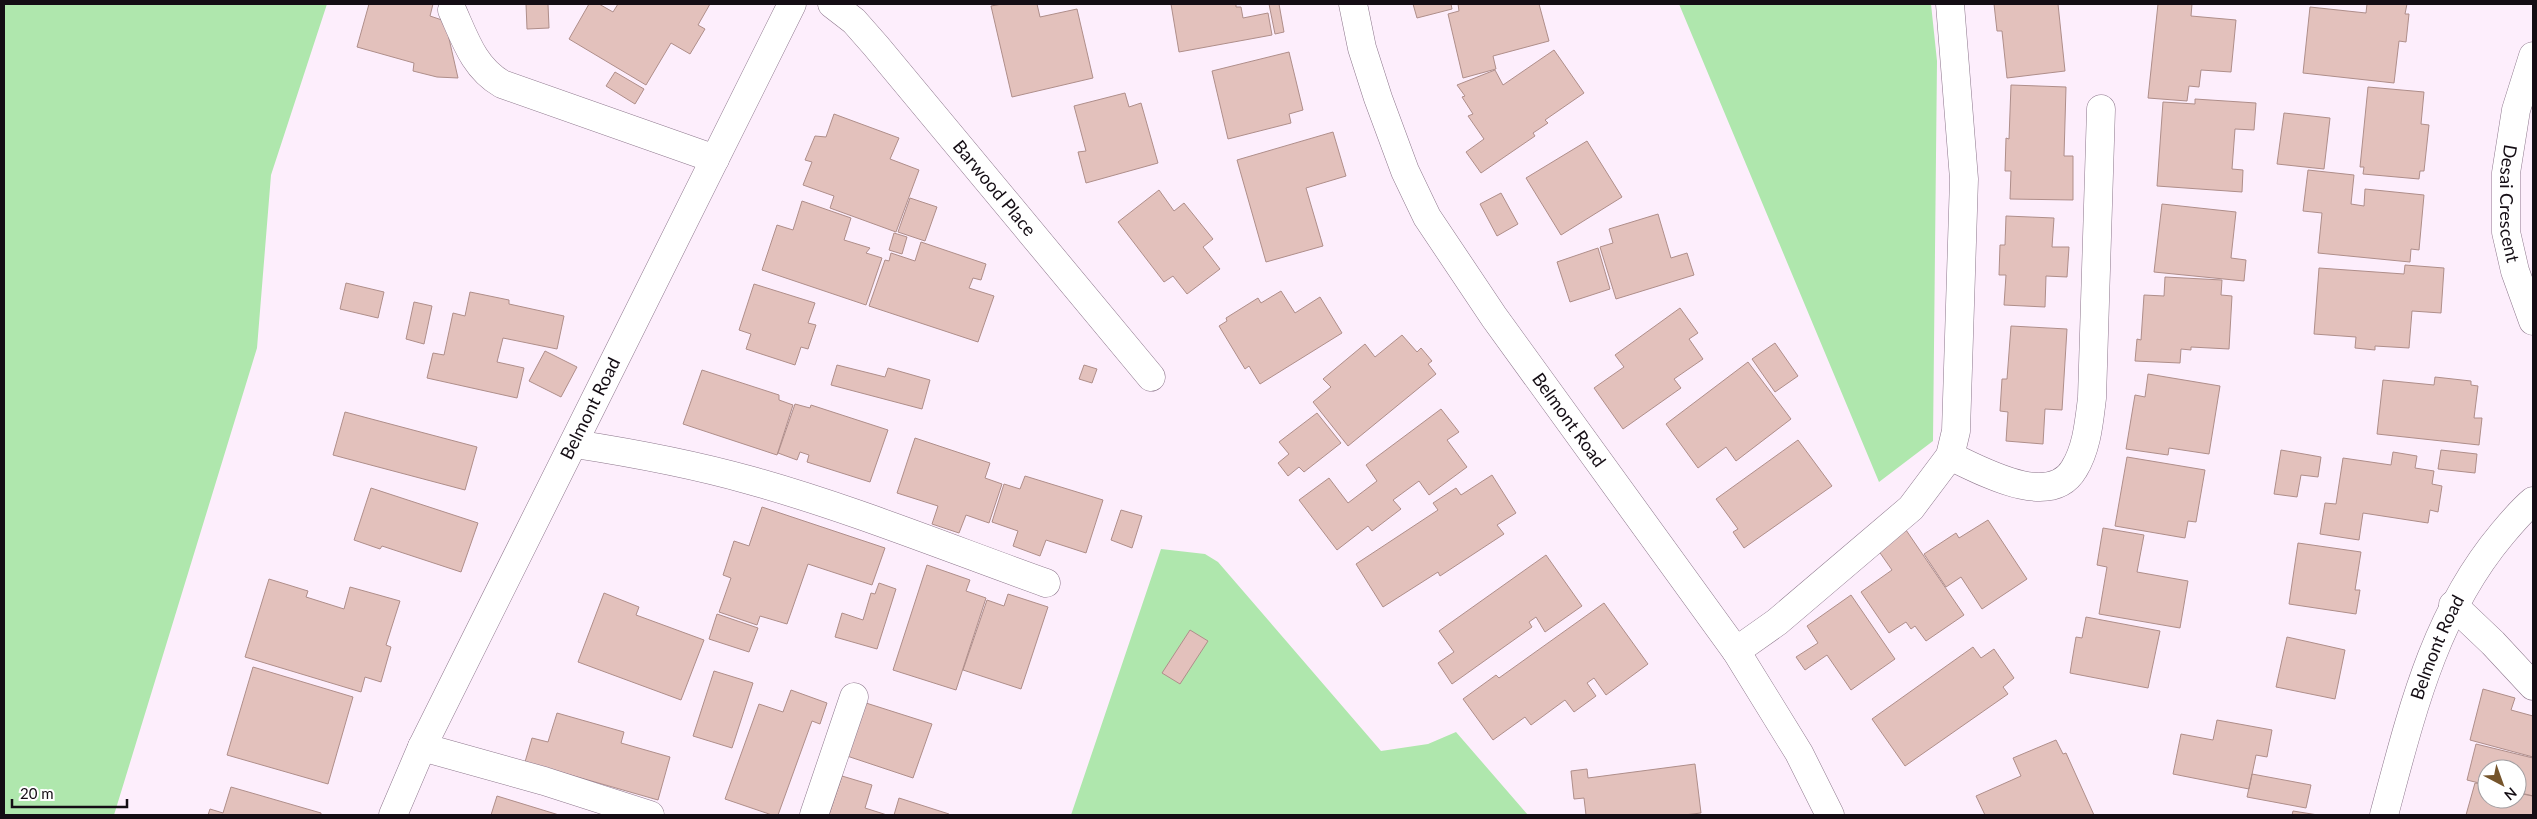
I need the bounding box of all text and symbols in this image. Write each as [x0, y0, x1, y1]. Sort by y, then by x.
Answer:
street label: Barwood Place [949, 135, 1041, 240]
street label: Desai Crescent [2495, 143, 2525, 265]
street label: Belmont Road [555, 353, 624, 463]
street label: Belmont Road [1528, 368, 1611, 471]
street label: Belmont Road [2405, 591, 2468, 702]
north arrow [2477, 759, 2527, 809]
scale bar [12, 776, 128, 808]
text: 20 m [20, 784, 54, 802]
text: N [2501, 784, 2521, 804]

